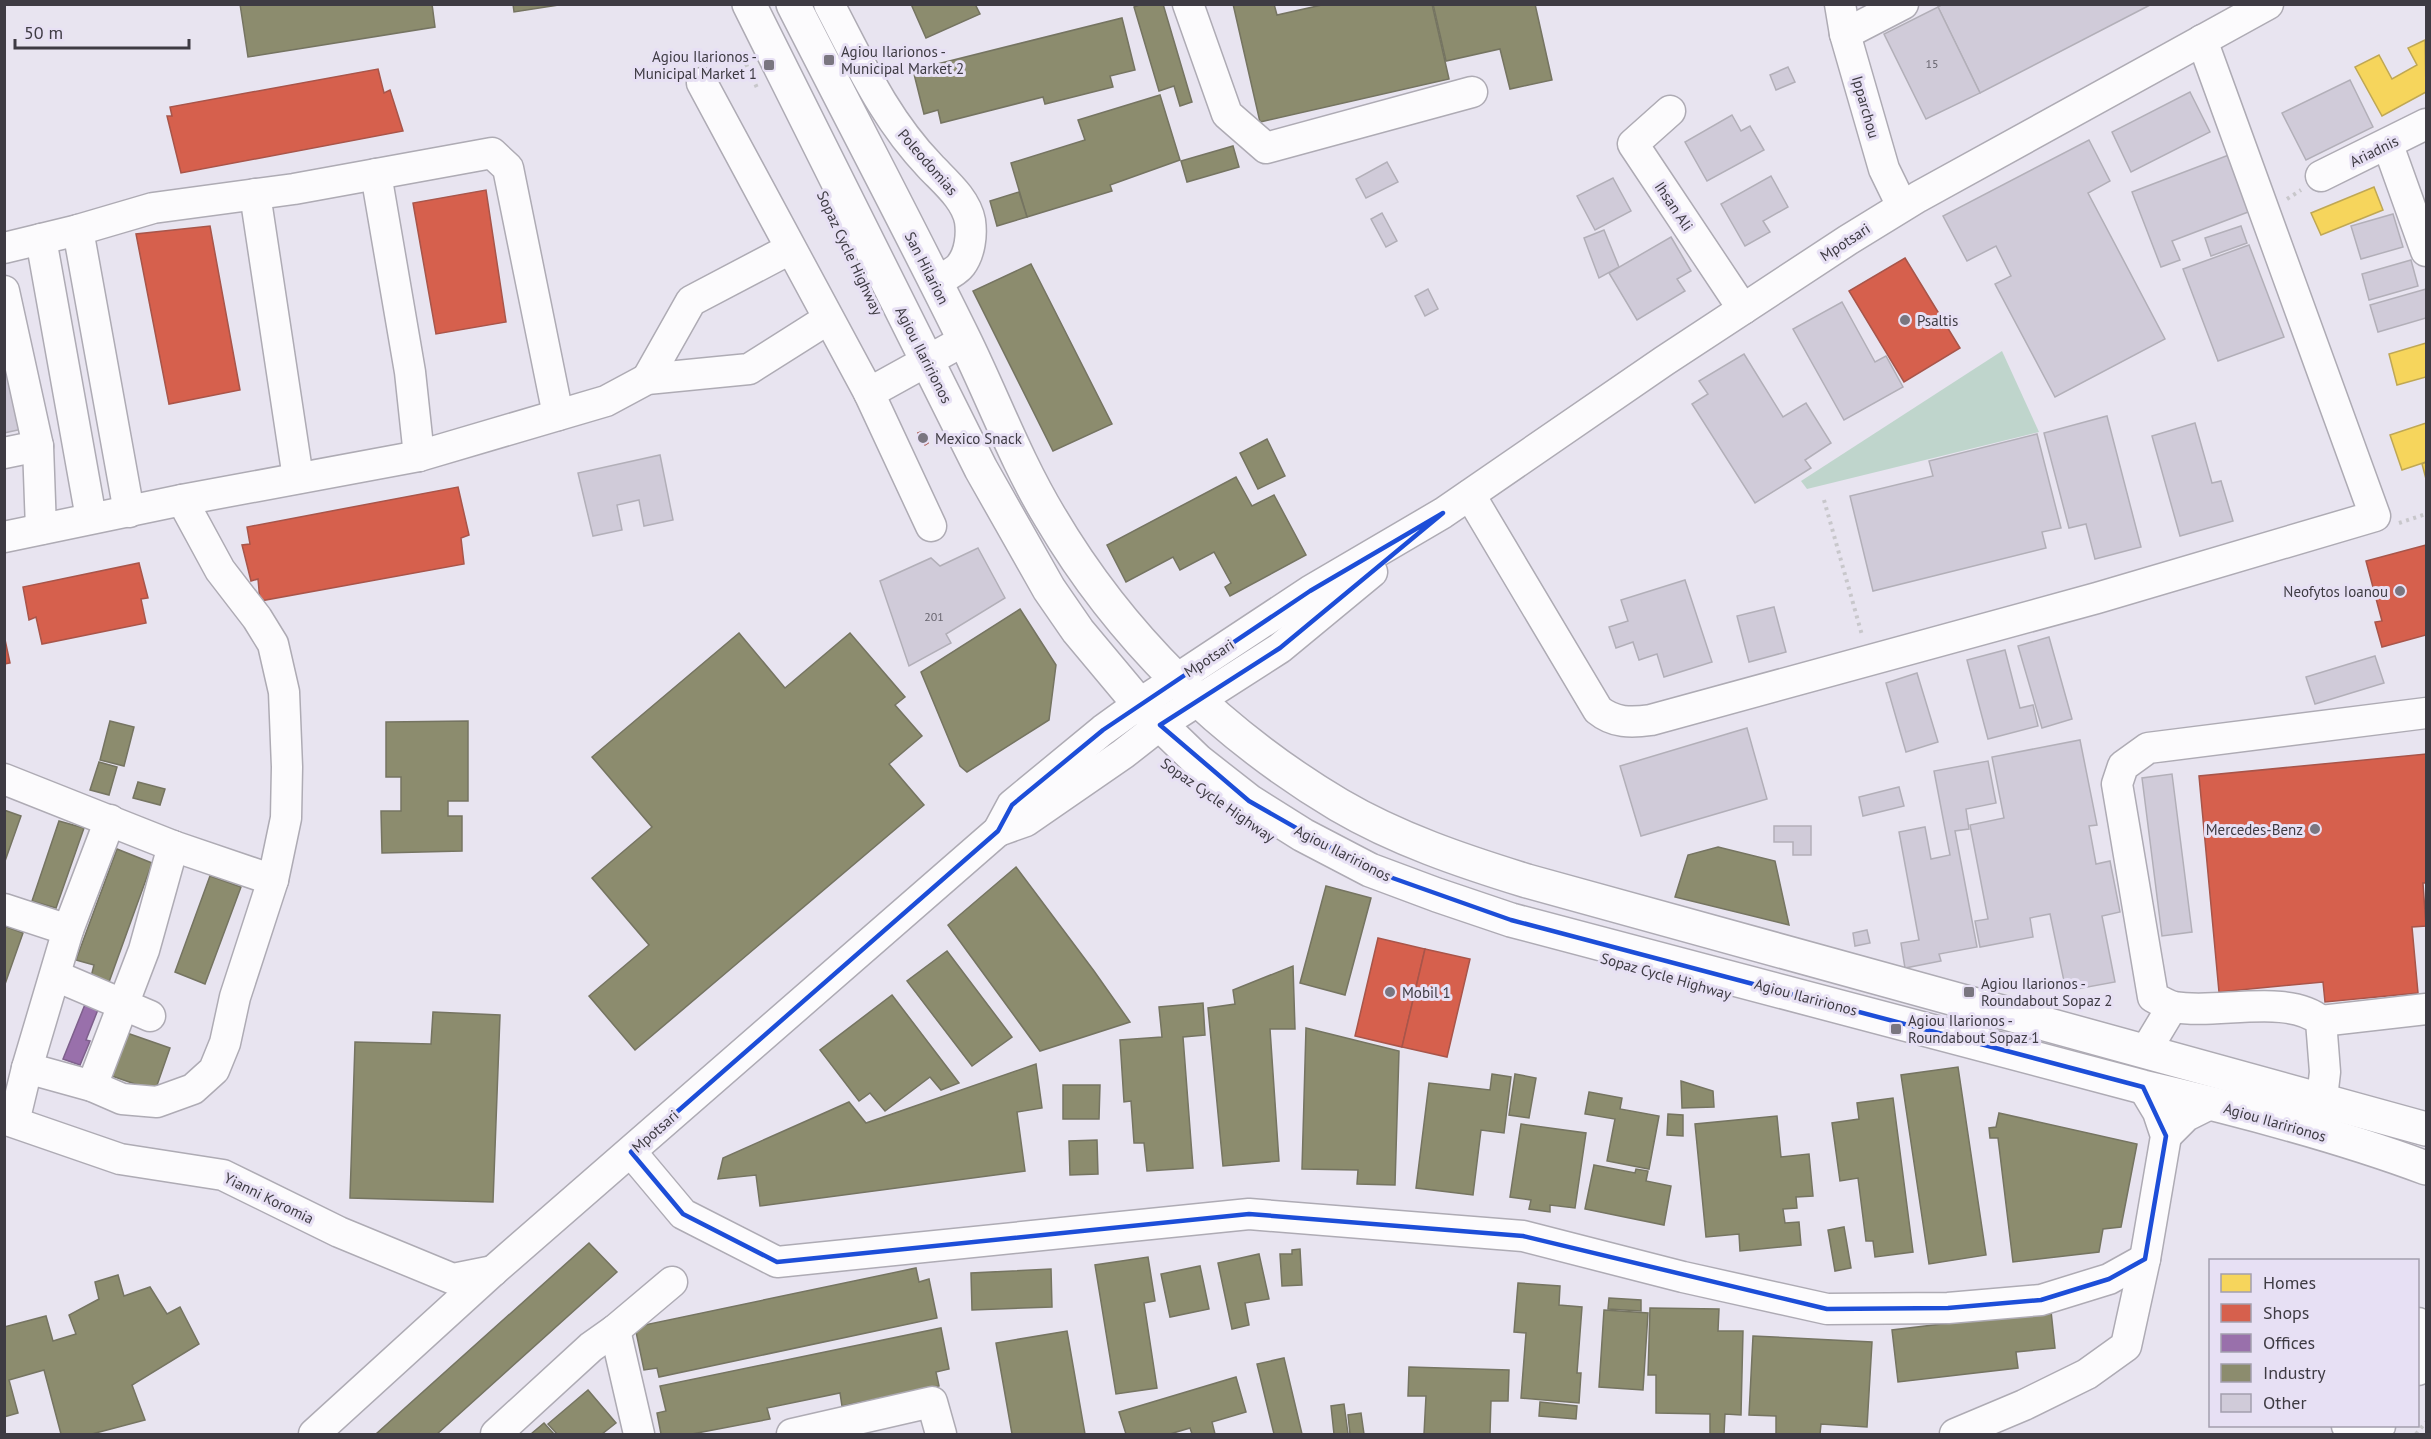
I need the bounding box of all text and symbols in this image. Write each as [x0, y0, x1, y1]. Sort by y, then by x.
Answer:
scale bar [15, 12, 189, 50]
text: 50 m [24, 21, 63, 44]
place label: Agiou Ilarionos - Municipal Market 2 [841, 42, 964, 78]
place label: Agiou Ilarionos - Municipal Market 1 [634, 47, 757, 83]
marker: Agiou Ilarionos - Municipal Market 2 [822, 53, 836, 67]
house number: 15 [1925, 56, 1939, 71]
marker: Agiou Ilarionos - Municipal Market 1 [762, 58, 776, 72]
street label: Ipparchou [1848, 74, 1884, 140]
street label: Poleodomias [894, 125, 962, 199]
street label: Ariadnis [2346, 131, 2402, 171]
street label: Ihsan Ali [1651, 178, 1697, 234]
street label: Sopaz Cycle Highway [813, 188, 887, 318]
street label: Mpotsari [1816, 219, 1874, 265]
street label: San Hilarion [901, 229, 953, 307]
street label: Agiou Ilaririonos [892, 304, 956, 406]
place label: Psaltis [1917, 311, 1958, 330]
marker: Psaltis [1898, 313, 1912, 327]
place label: Mexico Snack [935, 429, 1023, 448]
marker: Mexico Snack [916, 431, 930, 445]
place label: Neofytos Ioanou [2283, 582, 2388, 601]
marker: Neofytos Ioanou [2393, 584, 2407, 598]
house number: 201 [924, 609, 944, 624]
street label: Mpotsari [1180, 635, 1238, 681]
street label: Sopaz Cycle Highway [1157, 753, 1279, 847]
place label: Mercedes-Benz [2206, 820, 2303, 839]
street label: Agiou Ilaririonos [1292, 821, 1394, 885]
marker: Mercedes-Benz [2308, 822, 2322, 836]
street label: Sopaz Cycle Highway [1598, 948, 1734, 1004]
street label: Agiou Ilaririonos [1752, 974, 1860, 1020]
place label: Agiou Ilarionos - Roundabout Sopaz 2 [1981, 974, 2112, 1010]
place label: Mobil 1 [1402, 983, 1451, 1002]
marker: Mobil 1 [1383, 985, 1397, 999]
marker: Agiou Ilarionos - Roundabout Sopaz 2 [1962, 985, 1976, 999]
place label: Agiou Ilarionos - Roundabout Sopaz 1 [1908, 1011, 2039, 1047]
marker: Agiou Ilarionos - Roundabout Sopaz 1 [1889, 1022, 1903, 1036]
street label: Agiou Ilaririonos [2222, 1098, 2328, 1146]
street label: Mpotsari [628, 1105, 682, 1157]
street label: Yianni Koromia [221, 1168, 317, 1228]
legend [2209, 1259, 2419, 1427]
text: Homes [2263, 1271, 2316, 1294]
text: Shops [2263, 1301, 2309, 1324]
text: Offices [2263, 1331, 2315, 1354]
text: Industry [2263, 1361, 2326, 1384]
text: Other [2263, 1391, 2307, 1414]

